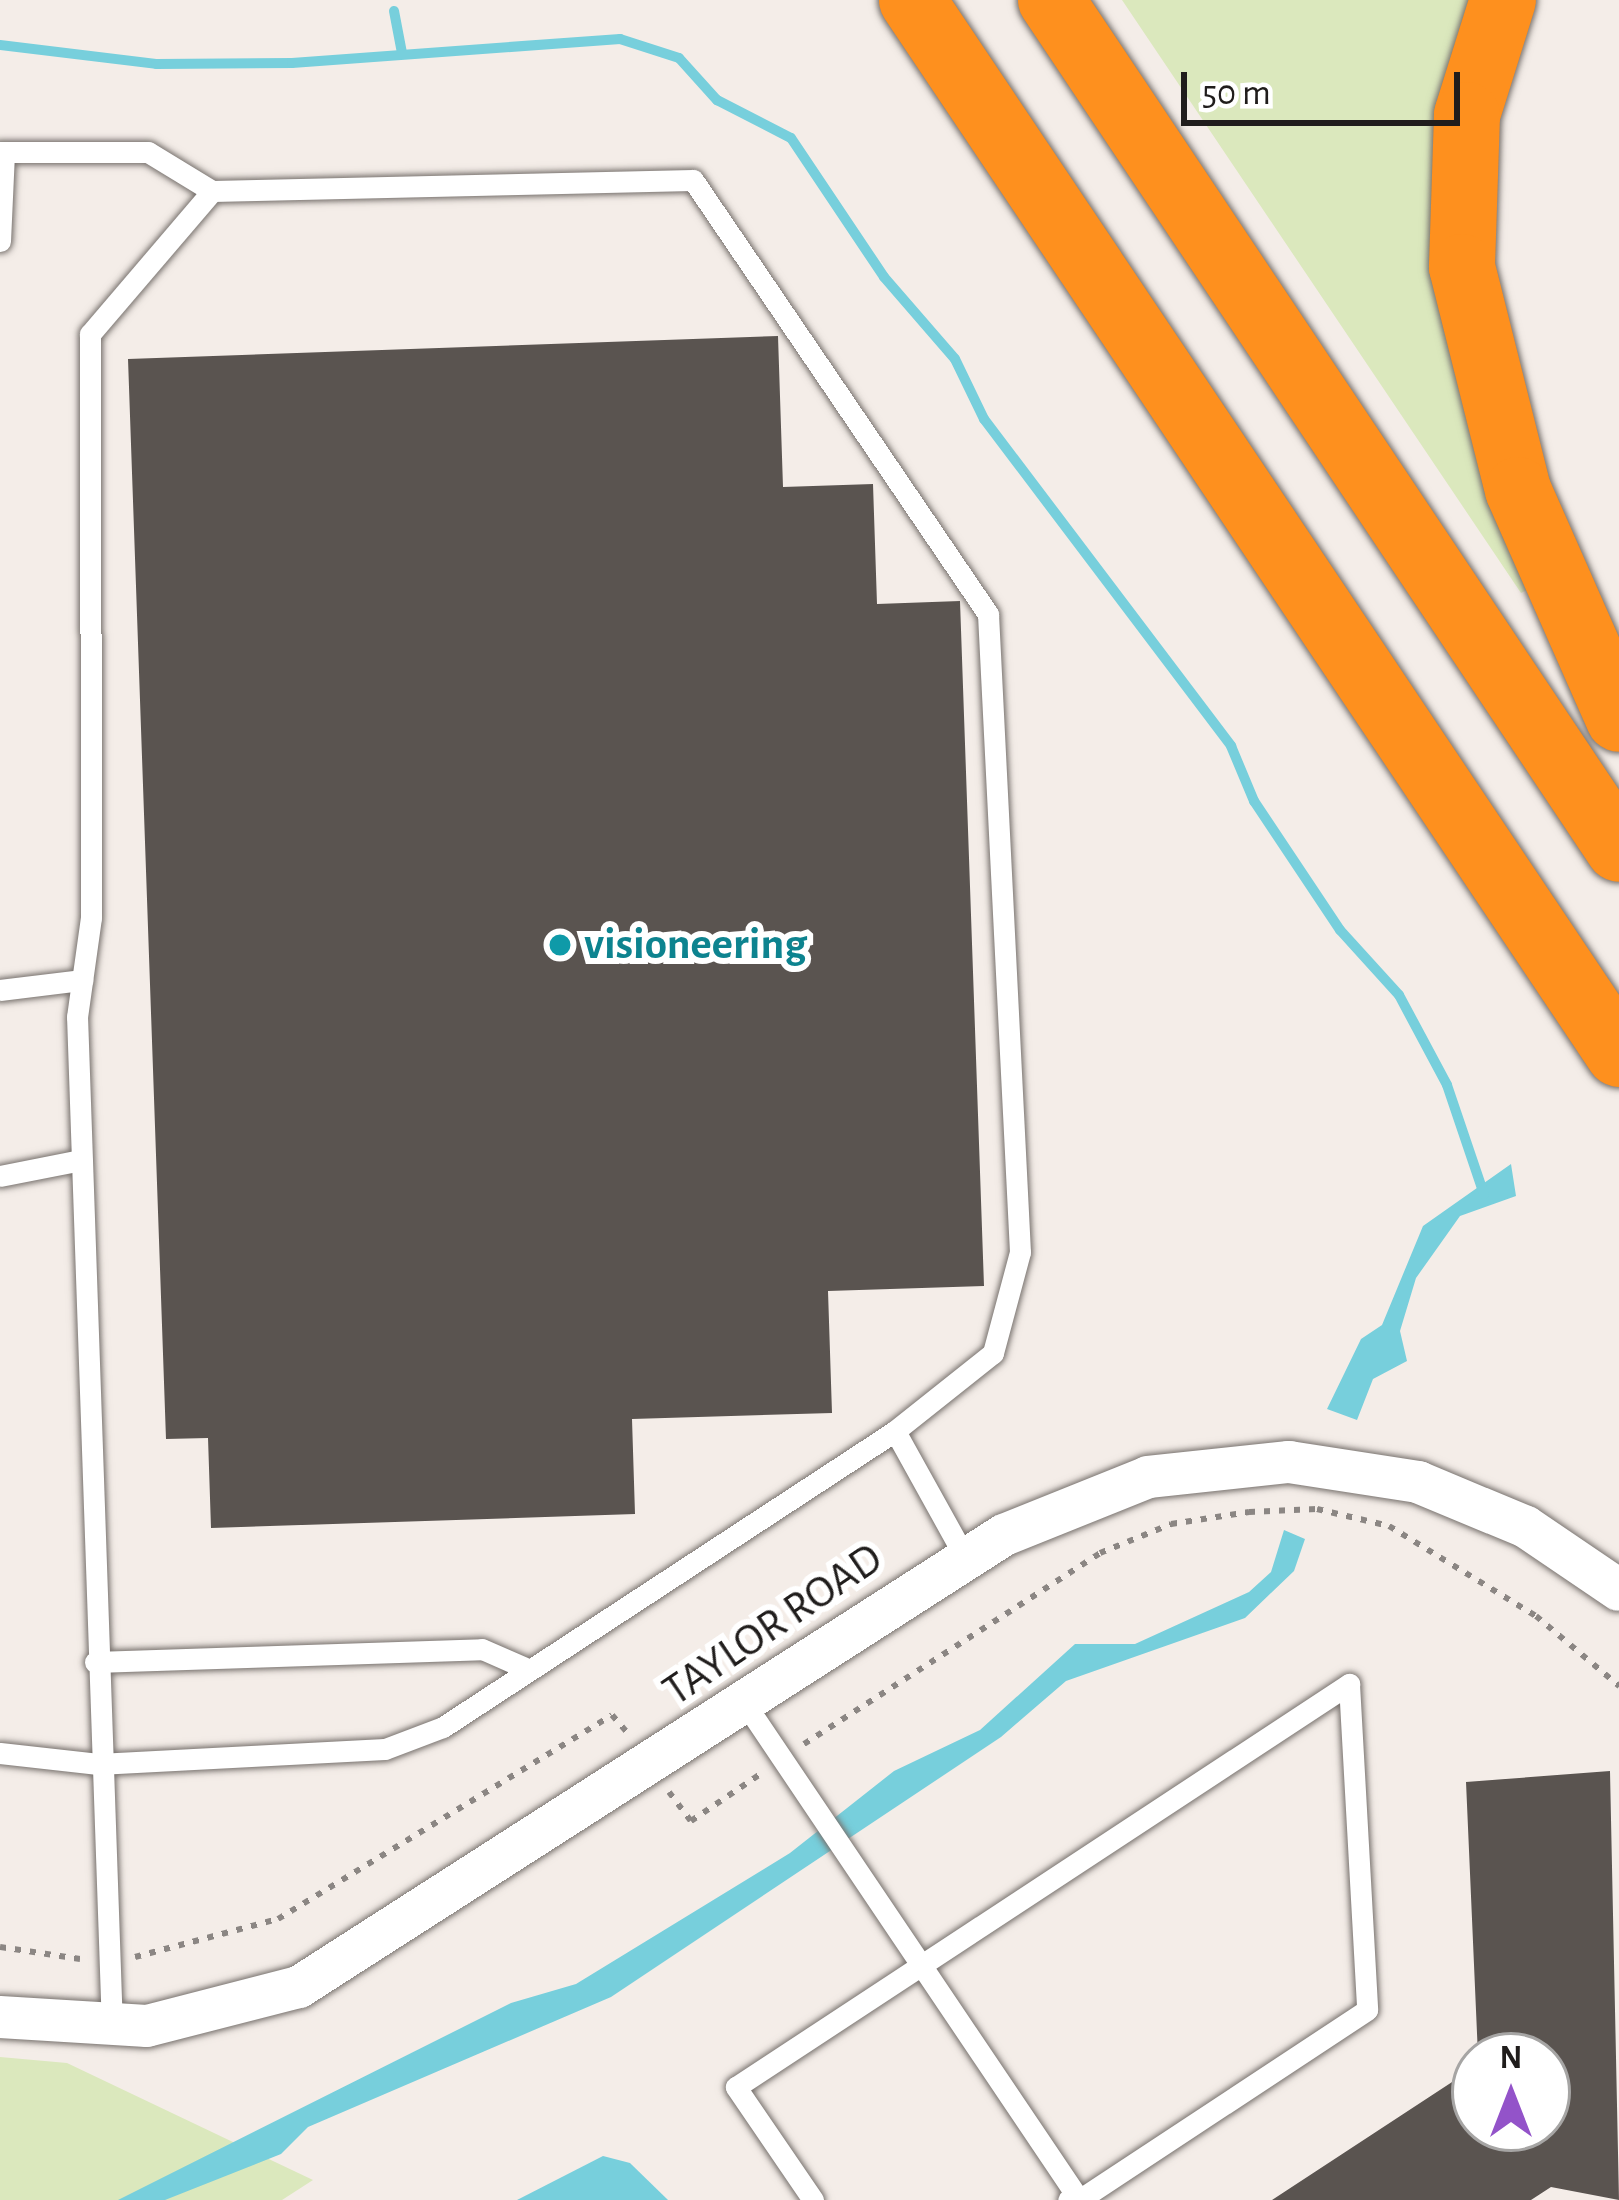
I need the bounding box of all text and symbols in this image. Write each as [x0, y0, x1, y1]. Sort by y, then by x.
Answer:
scale bar [1187, 48, 1466, 122]
text: 50 m [1202, 75, 1271, 111]
place label: visioneering [584, 918, 807, 972]
marker: visioneering [547, 932, 573, 958]
street label: TAYLOR ROAD [653, 1532, 893, 1718]
north arrow [1451, 2032, 1571, 2152]
text: N [1500, 2042, 1522, 2075]

